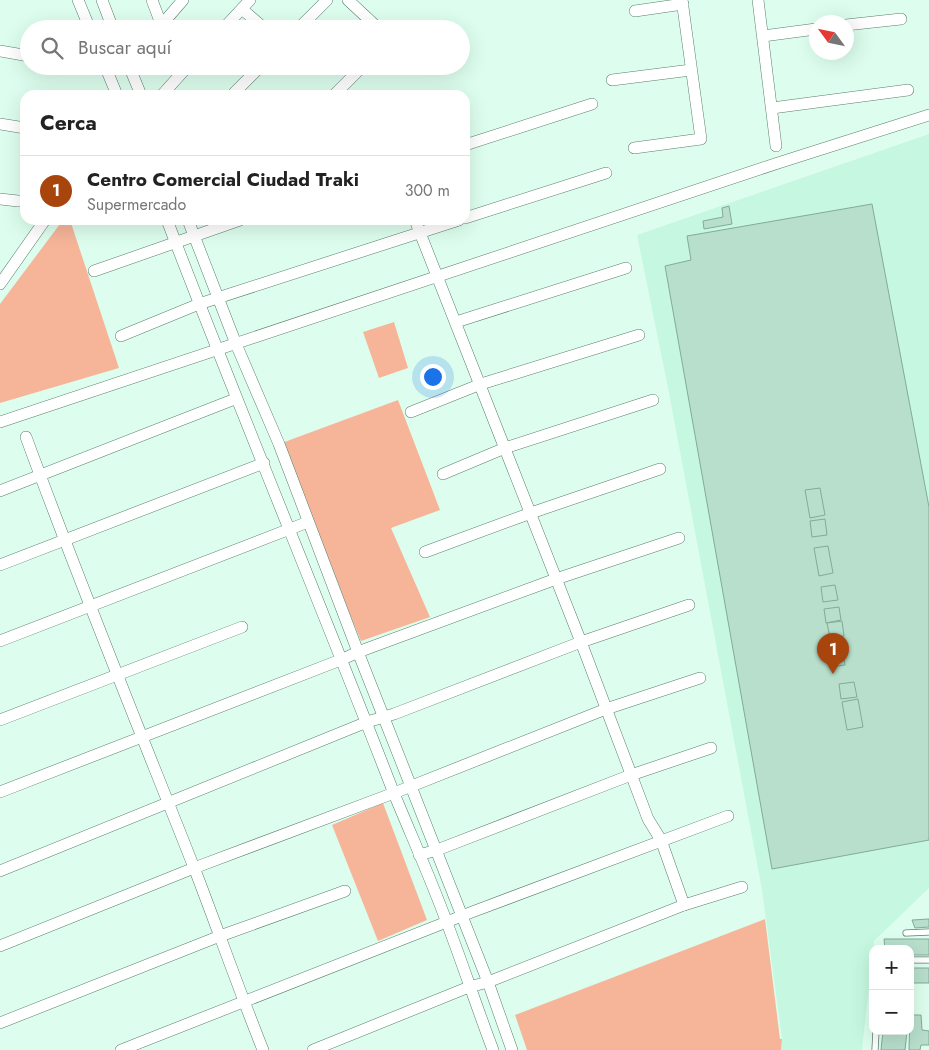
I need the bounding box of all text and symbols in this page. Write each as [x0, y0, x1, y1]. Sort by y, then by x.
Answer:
north arrow [809, 15, 854, 60]
search box [20, 20, 470, 75]
icon: search [38, 34, 66, 62]
text: Buscar aquí [78, 34, 172, 61]
text: Cerca [40, 108, 97, 138]
text: Centro Comercial Ciudad Traki [87, 166, 359, 193]
text: 1 [52, 179, 60, 202]
text: 300 m [405, 179, 450, 202]
text: Supermercado [87, 193, 186, 216]
your location [420, 364, 446, 390]
pin: 1 [817, 633, 849, 674]
map controls [869, 945, 914, 1035]
button: + [869, 945, 914, 990]
button: − [869, 990, 914, 1035]

